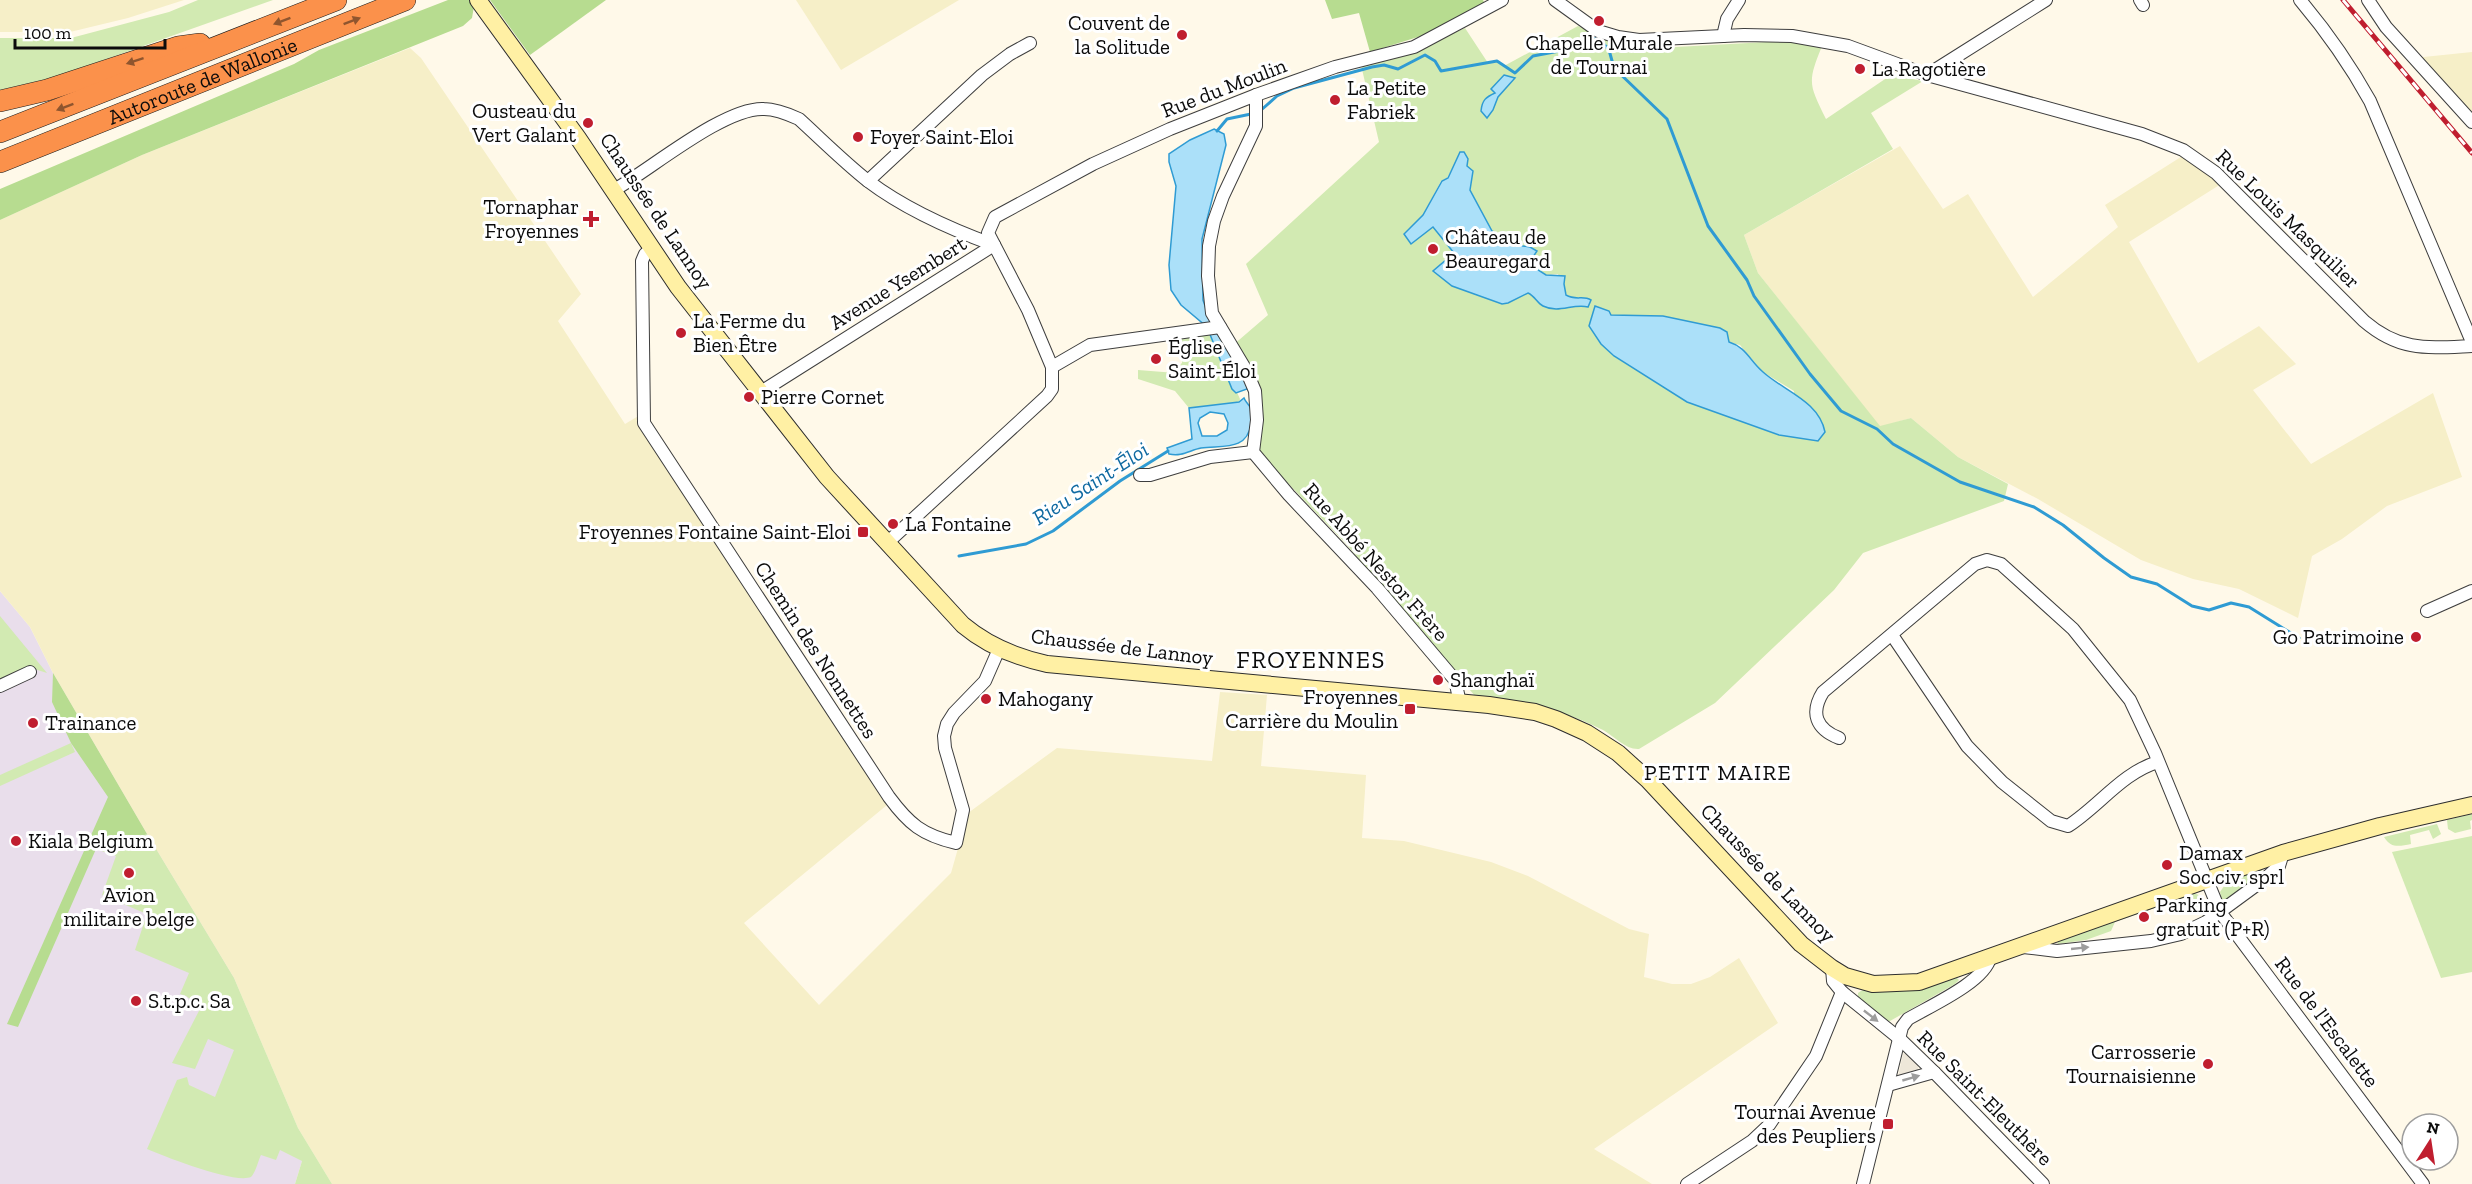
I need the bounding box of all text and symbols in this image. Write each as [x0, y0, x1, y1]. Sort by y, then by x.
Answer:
place label: Couvent de la Solitude [1068, 10, 1170, 59]
scale bar [15, 12, 165, 50]
marker: Chapelle Murale de Tournai [1592, 14, 1606, 28]
one-way arrow [343, 15, 361, 25]
one-way arrow [273, 17, 291, 26]
text: 100 m [24, 22, 72, 44]
marker: Couvent de la Solitude [1175, 28, 1189, 42]
place label: Chapelle Murale de Tournai [1526, 30, 1673, 79]
street label: Autoroute de Wallonie [104, 31, 301, 130]
street label: Rue du Moulin [1158, 52, 1290, 123]
one-way arrow [126, 56, 144, 66]
place label: La Ragotière [1872, 56, 1986, 81]
marker: La Ragotière [1853, 62, 1867, 76]
place label: La Petite Fabriek [1347, 75, 1426, 124]
marker: La Petite Fabriek [1328, 93, 1342, 107]
place label: Ousteau du Vert Galant [471, 98, 576, 147]
one-way arrow [56, 102, 74, 112]
marker: Ousteau du Vert Galant [581, 116, 595, 130]
place label: Foyer Saint-Eloi [870, 124, 1014, 149]
street label: Chaussée de Lannoy [595, 128, 718, 294]
marker: Foyer Saint-Eloi [851, 130, 865, 144]
street label: Rue Louis Masquilier [2211, 144, 2365, 294]
place label: Tornaphar Froyennes [483, 194, 579, 243]
marker: Tornaphar Froyennes [584, 212, 598, 226]
place label: Château de Beauregard [1445, 224, 1551, 273]
street label: Avenue Ysembert [825, 230, 971, 335]
marker: Château de Beauregard [1426, 242, 1440, 256]
place label: La Ferme du Bien Être [693, 308, 806, 357]
marker: La Ferme du Bien Être [674, 326, 688, 340]
place label: Église Saint-Éloi [1168, 334, 1257, 383]
marker: Église Saint-Éloi [1149, 352, 1163, 366]
place label: Pierre Cornet [761, 384, 884, 409]
marker: Pierre Cornet [742, 390, 756, 404]
water label: Rieu Saint-Éloi [1027, 436, 1153, 531]
street label: Rue Abbé Nestor Frère [1299, 477, 1454, 646]
place label: La Fontaine [905, 511, 1011, 536]
marker: La Fontaine [886, 517, 900, 531]
place label: Froyennes Fontaine Saint-Eloi [579, 519, 851, 544]
marker: Froyennes Fontaine Saint-Eloi [856, 525, 870, 539]
street label: Chemin des Nonnettes [750, 557, 883, 743]
street label: Chaussée de Lannoy [1030, 623, 1215, 670]
place label: Go Patrimoine [2273, 624, 2404, 649]
marker: Go Patrimoine [2409, 630, 2423, 644]
district label: FROYENNES [1236, 645, 1386, 674]
place label: Shanghaï [1450, 667, 1535, 692]
marker: Shanghaï [1431, 673, 1445, 687]
place label: Froyennes Carrière du Moulin [1225, 684, 1398, 733]
place label: Mahogany [998, 686, 1093, 711]
marker: Mahogany [979, 692, 993, 706]
marker: Froyennes Carrière du Moulin [1403, 702, 1417, 716]
place label: Trainance [45, 710, 136, 735]
marker: Trainance [26, 716, 40, 730]
district label: PETIT MAIRE [1644, 759, 1792, 786]
street label: Chaussée de Lannoy [1696, 798, 1841, 947]
place label: Kiala Belgium [28, 828, 153, 853]
marker: Kiala Belgium [9, 834, 23, 848]
place label: Damax Soc.civ. sprl [2179, 840, 2284, 889]
marker: Damax Soc.civ. sprl [2160, 858, 2174, 872]
marker: Avion militaire belge [122, 866, 136, 880]
place label: Avion militaire belge [64, 882, 195, 931]
place label: Parking gratuit (P+R) [2156, 892, 2270, 941]
marker: Parking gratuit (P+R) [2137, 910, 2151, 924]
one-way arrow [2071, 943, 2090, 953]
street label: Rue de l'Escalette [2270, 951, 2385, 1092]
place label: S.t.p.c. Sa [148, 988, 231, 1013]
marker: S.t.p.c. Sa [129, 994, 143, 1008]
one-way arrow [1863, 1010, 1879, 1023]
street label: Rue Saint-Eleuthère [1913, 1025, 2058, 1171]
place label: Carrosserie Tournaisienne [2066, 1039, 2196, 1088]
marker: Carrosserie Tournaisienne [2201, 1057, 2215, 1071]
one-way arrow [1902, 1073, 1920, 1082]
place label: Tournai Avenue des Peupliers [1734, 1099, 1876, 1148]
north arrow [2400, 1112, 2460, 1172]
marker: Tournai Avenue des Peupliers [1881, 1117, 1895, 1131]
text: N [2425, 1117, 2441, 1138]

